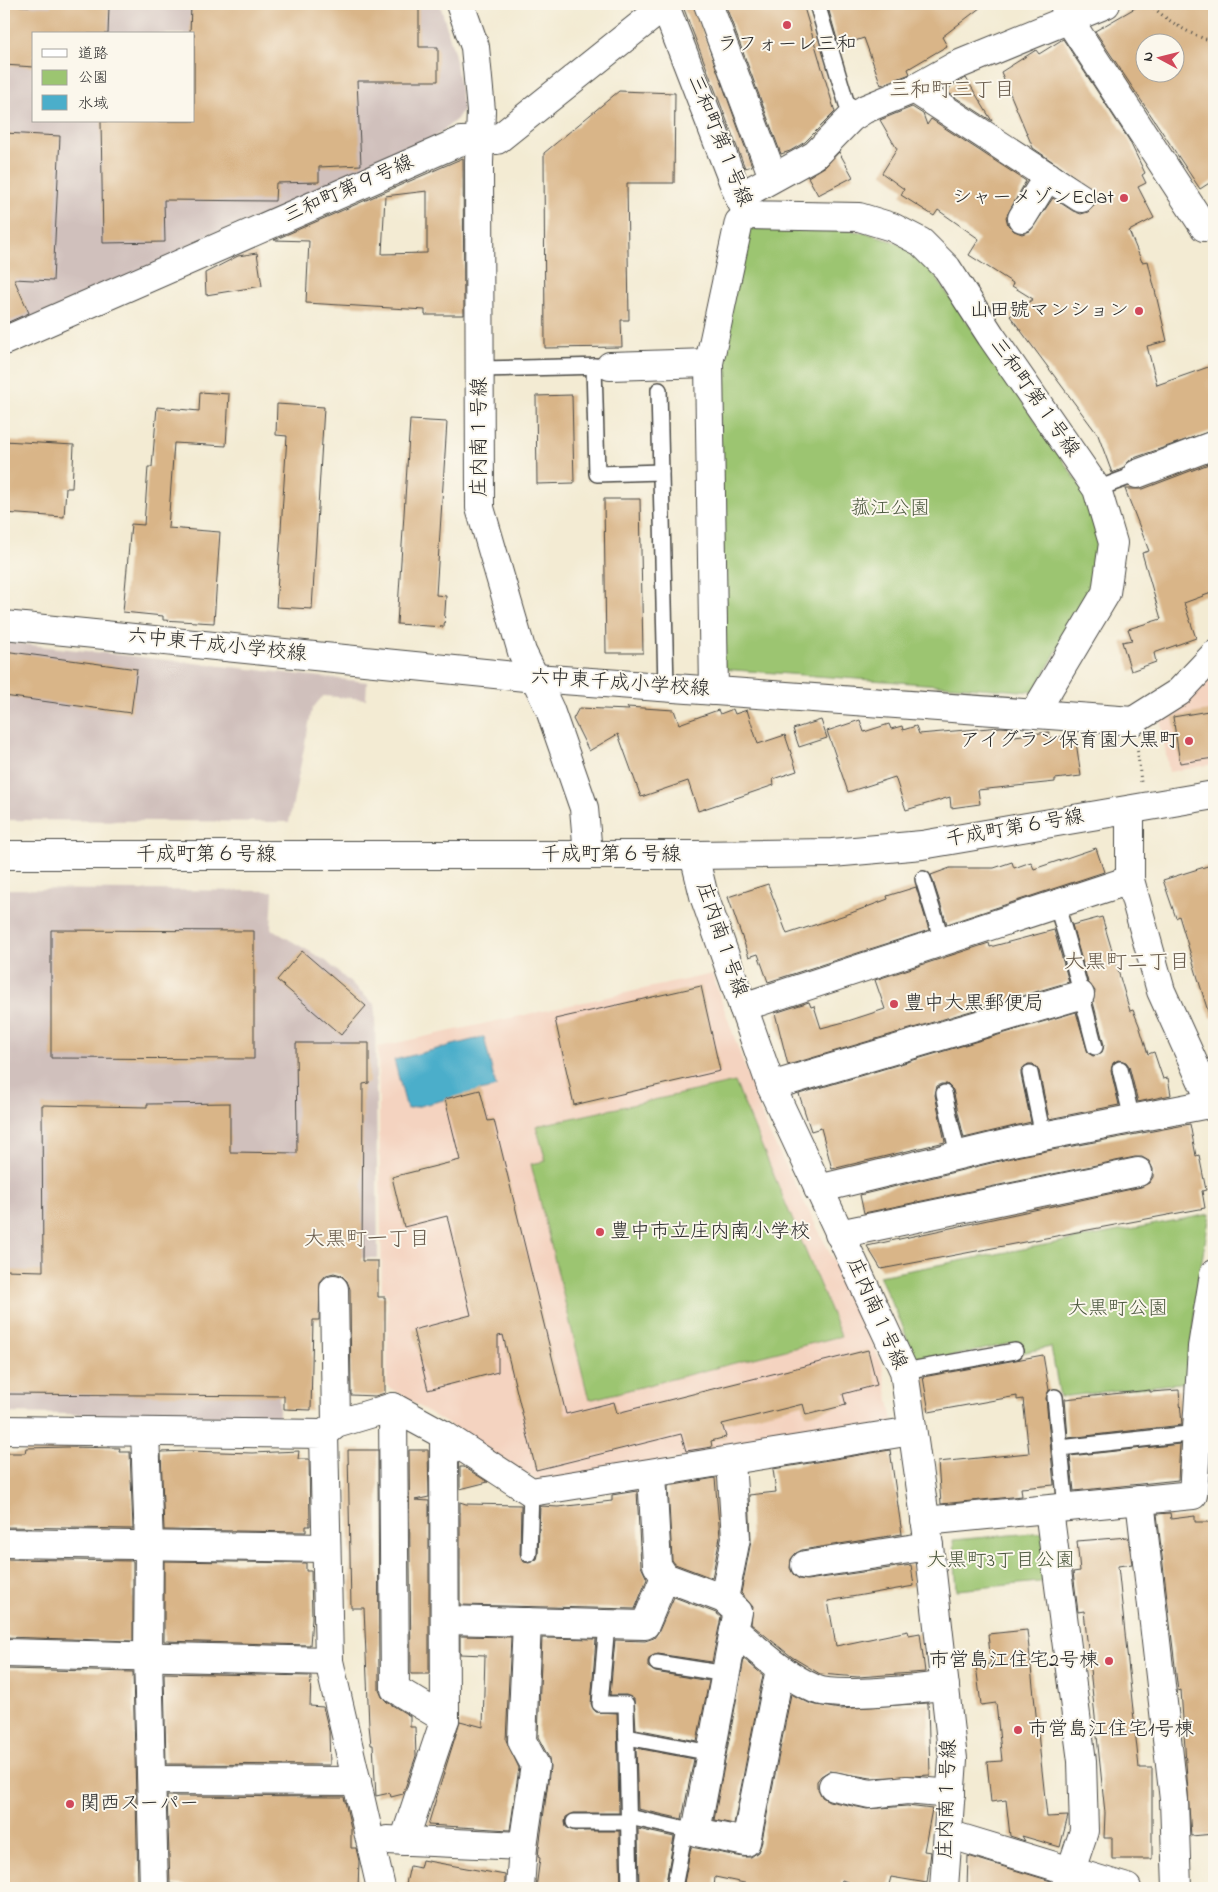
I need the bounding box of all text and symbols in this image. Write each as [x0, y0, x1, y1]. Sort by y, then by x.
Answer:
marker: ラフォーレ三和 [781, 19, 793, 31]
place label: ラフォーレ三和 [717, 31, 857, 60]
legend [32, 32, 195, 122]
north arrow [1136, 32, 1186, 82]
text: 道路 [78, 43, 108, 65]
text: N [1138, 51, 1160, 63]
text: 公園 [78, 67, 108, 89]
street label: 三和町第１号線 [679, 71, 759, 211]
district label: 三和町三丁目 [889, 76, 1015, 106]
text: 水域 [78, 93, 108, 115]
street label: 三和町第９号線 [279, 148, 419, 232]
place label: シャーメゾンEclat [952, 184, 1114, 213]
marker: シャーメゾンEclat [1118, 192, 1130, 204]
place label: 山田號マンション [970, 297, 1129, 326]
marker: 山田號マンション [1133, 305, 1145, 317]
street label: 三和町第１号線 [982, 332, 1086, 464]
street label: 庄内南１号線 [466, 377, 495, 497]
park label: 菰江公園 [850, 495, 930, 524]
street label: 六中東千成小学校線 [126, 622, 308, 670]
street label: 六中東千成小学校線 [529, 663, 711, 705]
place label: アイグラン保育園大黒町 [960, 727, 1179, 756]
marker: アイグラン保育園大黒町 [1183, 735, 1195, 747]
street label: 千成町第６号線 [944, 803, 1086, 855]
street label: 千成町第６号線 [136, 841, 276, 870]
street label: 千成町第６号線 [541, 841, 681, 870]
street label: 庄内南１号線 [688, 879, 754, 1001]
district label: 大黒町二丁目 [1064, 948, 1190, 978]
place label: 豊中大黒郵便局 [904, 990, 1044, 1019]
marker: 豊中大黒郵便局 [888, 998, 900, 1010]
place label: 豊中市立庄内南小学校 [610, 1218, 810, 1247]
district label: 大黒町一丁目 [304, 1225, 430, 1255]
marker: 豊中市立庄内南小学校 [594, 1226, 606, 1238]
street label: 庄内南１号線 [838, 1253, 914, 1375]
park label: 大黒町公園 [1068, 1295, 1168, 1324]
park label: 大黒町3丁目公園 [927, 1547, 1075, 1576]
place label: 市営島江住宅2号棟 [929, 1647, 1099, 1676]
marker: 市営島江住宅2号棟 [1103, 1655, 1115, 1667]
place label: 市営島江住宅1号棟 [1028, 1716, 1194, 1745]
marker: 市営島江住宅1号棟 [1012, 1724, 1024, 1736]
street label: 庄内南１号線 [931, 1739, 965, 1859]
place label: 関西スーパー [80, 1790, 199, 1819]
marker: 関西スーパー [64, 1798, 76, 1810]

